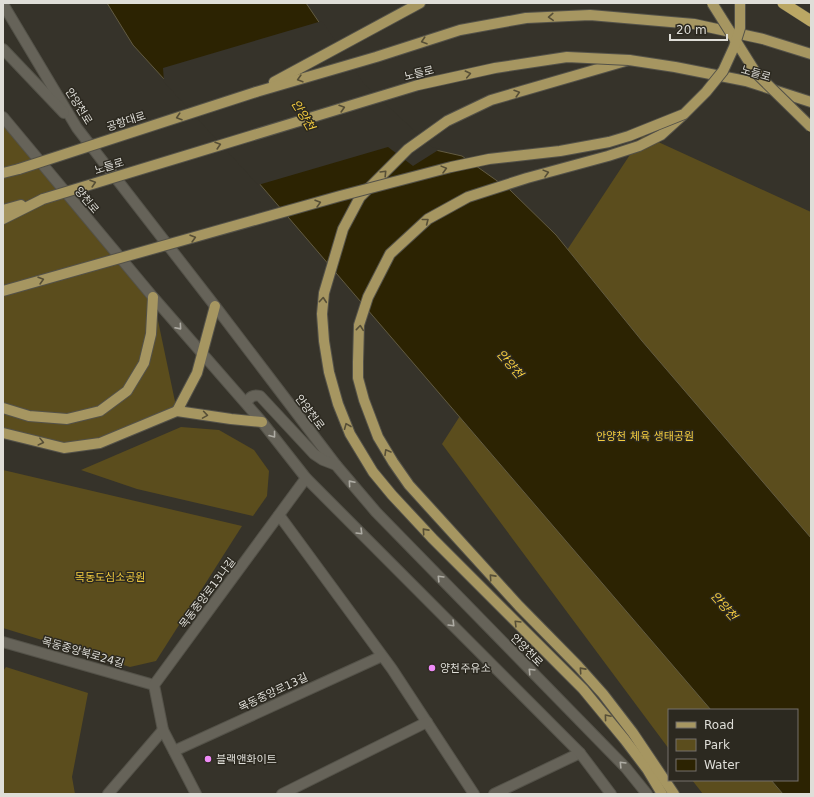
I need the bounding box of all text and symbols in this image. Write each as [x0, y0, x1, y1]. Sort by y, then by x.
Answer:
one-way arrow [548, 12, 554, 21]
scale bar [670, 16, 727, 42]
text: 20 m [676, 23, 707, 37]
one-way arrow [421, 37, 428, 45]
street label: 노들로 [739, 63, 772, 84]
street label: 노들로 [403, 64, 435, 83]
one-way arrow [464, 70, 471, 78]
one-way arrow [297, 74, 304, 83]
street label: 안양천로 [62, 86, 95, 127]
one-way arrow [514, 89, 521, 98]
water label: 안양천 [288, 97, 319, 134]
one-way arrow [338, 104, 345, 113]
street label: 공항대로 [105, 109, 147, 134]
one-way arrow [176, 112, 183, 121]
one-way arrow [214, 141, 221, 150]
street label: 노들로 [93, 156, 126, 177]
one-way arrow [440, 165, 447, 174]
one-way arrow [543, 169, 550, 178]
one-way arrow [379, 170, 387, 178]
one-way arrow [90, 179, 97, 188]
street label: 양천로 [72, 185, 101, 216]
one-way arrow [315, 199, 321, 207]
one-way arrow [422, 219, 429, 226]
one-way arrow [189, 234, 196, 242]
one-way arrow [37, 276, 44, 285]
one-way arrow [318, 297, 327, 303]
one-way arrow [174, 322, 181, 330]
one-way arrow [355, 325, 364, 331]
water label: 안양천 [494, 347, 527, 383]
street label: 안양천로 [292, 392, 327, 432]
one-way arrow [202, 410, 208, 419]
one-way arrow [344, 423, 352, 431]
park label: 안양천 체육 생태공원 [596, 430, 694, 443]
one-way arrow [269, 431, 276, 438]
one-way arrow [38, 438, 44, 446]
one-way arrow [384, 449, 391, 456]
one-way arrow [349, 481, 356, 488]
one-way arrow [355, 527, 363, 535]
one-way arrow [422, 528, 430, 536]
street label: 목동중앙로13나길 [177, 556, 238, 631]
park label: 목동도심소공원 [75, 571, 145, 584]
one-way arrow [489, 574, 496, 581]
one-way arrow [437, 575, 445, 583]
water label: 안양천 [708, 589, 741, 625]
one-way arrow [447, 619, 455, 627]
one-way arrow [514, 621, 522, 628]
street label: 안양천로 [508, 631, 545, 669]
street label: 목동중앙북로24길 [40, 635, 125, 670]
place label: 양천주유소 [440, 662, 491, 675]
marker: 양천주유소 [427, 663, 437, 673]
one-way arrow [579, 667, 587, 675]
one-way arrow [528, 668, 536, 676]
street label: 목동중앙로13길 [237, 671, 310, 714]
legend [668, 709, 798, 781]
one-way arrow [604, 714, 611, 722]
text: Road [704, 718, 734, 732]
text: Park [704, 738, 730, 752]
place label: 블랙앤화이트 [216, 753, 277, 766]
marker: 블랙앤화이트 [203, 754, 213, 764]
text: Water [704, 758, 740, 772]
one-way arrow [619, 761, 627, 769]

